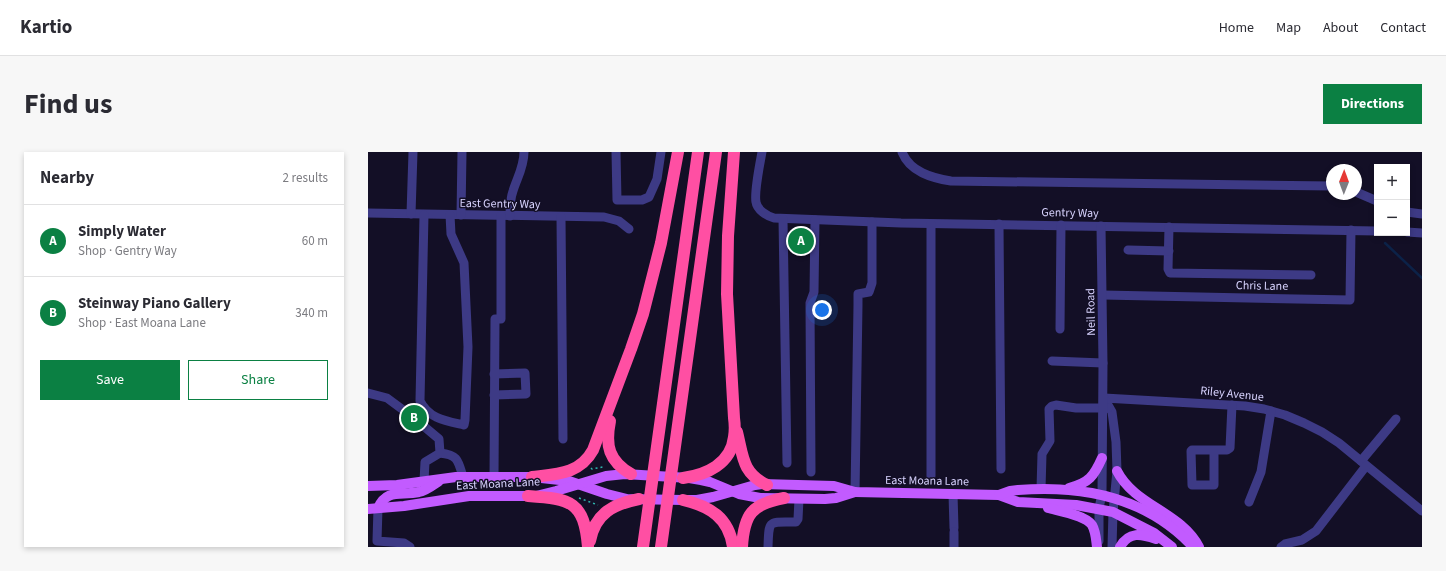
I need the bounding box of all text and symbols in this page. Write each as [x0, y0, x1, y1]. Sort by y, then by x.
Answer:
text: Kartio [20, 14, 72, 41]
text: Home [1219, 18, 1254, 38]
text: Map [1276, 18, 1301, 38]
text: About [1323, 18, 1358, 38]
text: Contact [1380, 18, 1426, 38]
text: Find us [24, 84, 112, 124]
button: Directions [1323, 84, 1422, 124]
north arrow [1326, 164, 1362, 200]
map controls [1374, 164, 1410, 236]
button: + [1374, 164, 1410, 200]
text: Nearby [40, 166, 94, 190]
text: 2 results [283, 169, 328, 187]
street label: East Gentry Way [459, 195, 541, 213]
button: − [1374, 200, 1410, 236]
street label: Gentry Way [1041, 204, 1099, 222]
text: Simply Water [78, 221, 166, 242]
pin: A [788, 226, 814, 256]
text: A [49, 232, 57, 250]
text: 60 m [302, 232, 328, 250]
text: Shop · Gentry Way [78, 242, 177, 260]
street label: Chris Lane [1236, 277, 1288, 295]
street label: Neil Road [1082, 288, 1100, 336]
text: Steinway Piano Gallery [78, 293, 231, 314]
your location [812, 300, 832, 320]
text: B [49, 304, 57, 322]
text: 340 m [295, 304, 328, 322]
text: Shop · East Moana Lane [78, 314, 206, 332]
button: Save [40, 360, 180, 400]
button: Share [188, 360, 328, 400]
street label: Riley Avenue [1199, 382, 1265, 406]
pin: B [401, 403, 427, 433]
street label: East Moana Lane [885, 472, 969, 490]
street label: East Moana Lane [456, 473, 540, 495]

